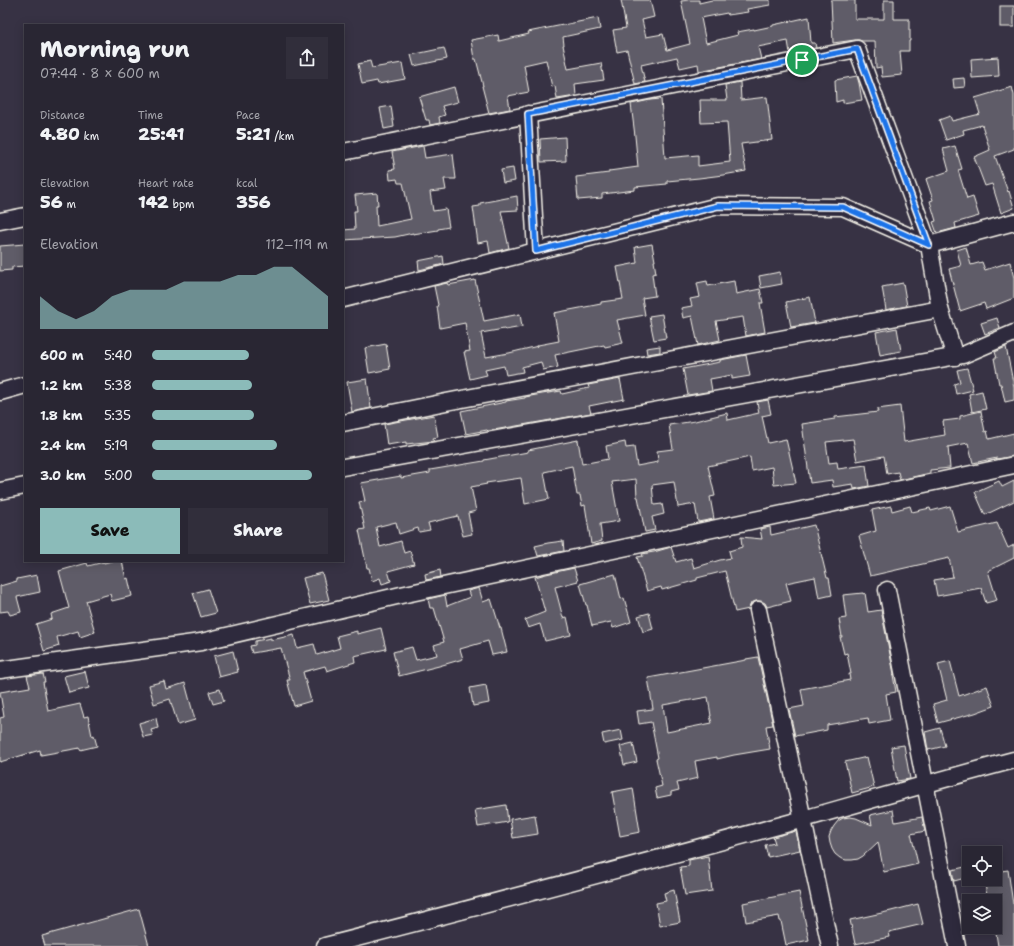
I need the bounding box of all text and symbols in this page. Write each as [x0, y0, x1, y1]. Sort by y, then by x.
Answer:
text: Morning run [40, 35, 190, 64]
button: share [286, 37, 328, 79]
pin [785, 43, 819, 77]
icon: arrive [791, 49, 813, 71]
text: 07:44 · 8 × 600 m [40, 65, 160, 82]
text: Distance [40, 108, 85, 123]
text: Time [138, 108, 163, 123]
text: Pace [236, 108, 260, 123]
text: 4.80 [40, 123, 80, 145]
text: 25:41 [138, 123, 184, 145]
text: 5:21 [236, 123, 271, 145]
text: km [80, 129, 99, 144]
text: /km [271, 129, 294, 144]
text: Elevation [40, 176, 89, 191]
text: Heart rate [138, 176, 194, 191]
text: kcal [236, 176, 257, 191]
text: 56 [40, 191, 63, 213]
text: 142 [138, 191, 169, 213]
text: 356 [236, 191, 271, 213]
text: m [63, 197, 76, 212]
text: bpm [169, 197, 195, 212]
text: Elevation [40, 236, 98, 253]
text: 112–119 m [265, 236, 328, 253]
text: 600 m [40, 347, 84, 364]
text: 5:40 [104, 347, 132, 364]
text: 1.2 km [40, 377, 83, 394]
text: 5:38 [104, 377, 132, 394]
text: 1.8 km [40, 407, 83, 424]
text: 5:35 [104, 407, 131, 424]
text: 2.4 km [40, 437, 86, 454]
text: 5:19 [104, 437, 128, 454]
text: 3.0 km [40, 467, 86, 484]
text: 5:00 [104, 467, 133, 484]
button: Save [40, 508, 180, 554]
button: Share [188, 508, 328, 554]
map controls [962, 846, 1002, 934]
button: locate [962, 846, 1002, 886]
button: layers [962, 894, 1002, 934]

